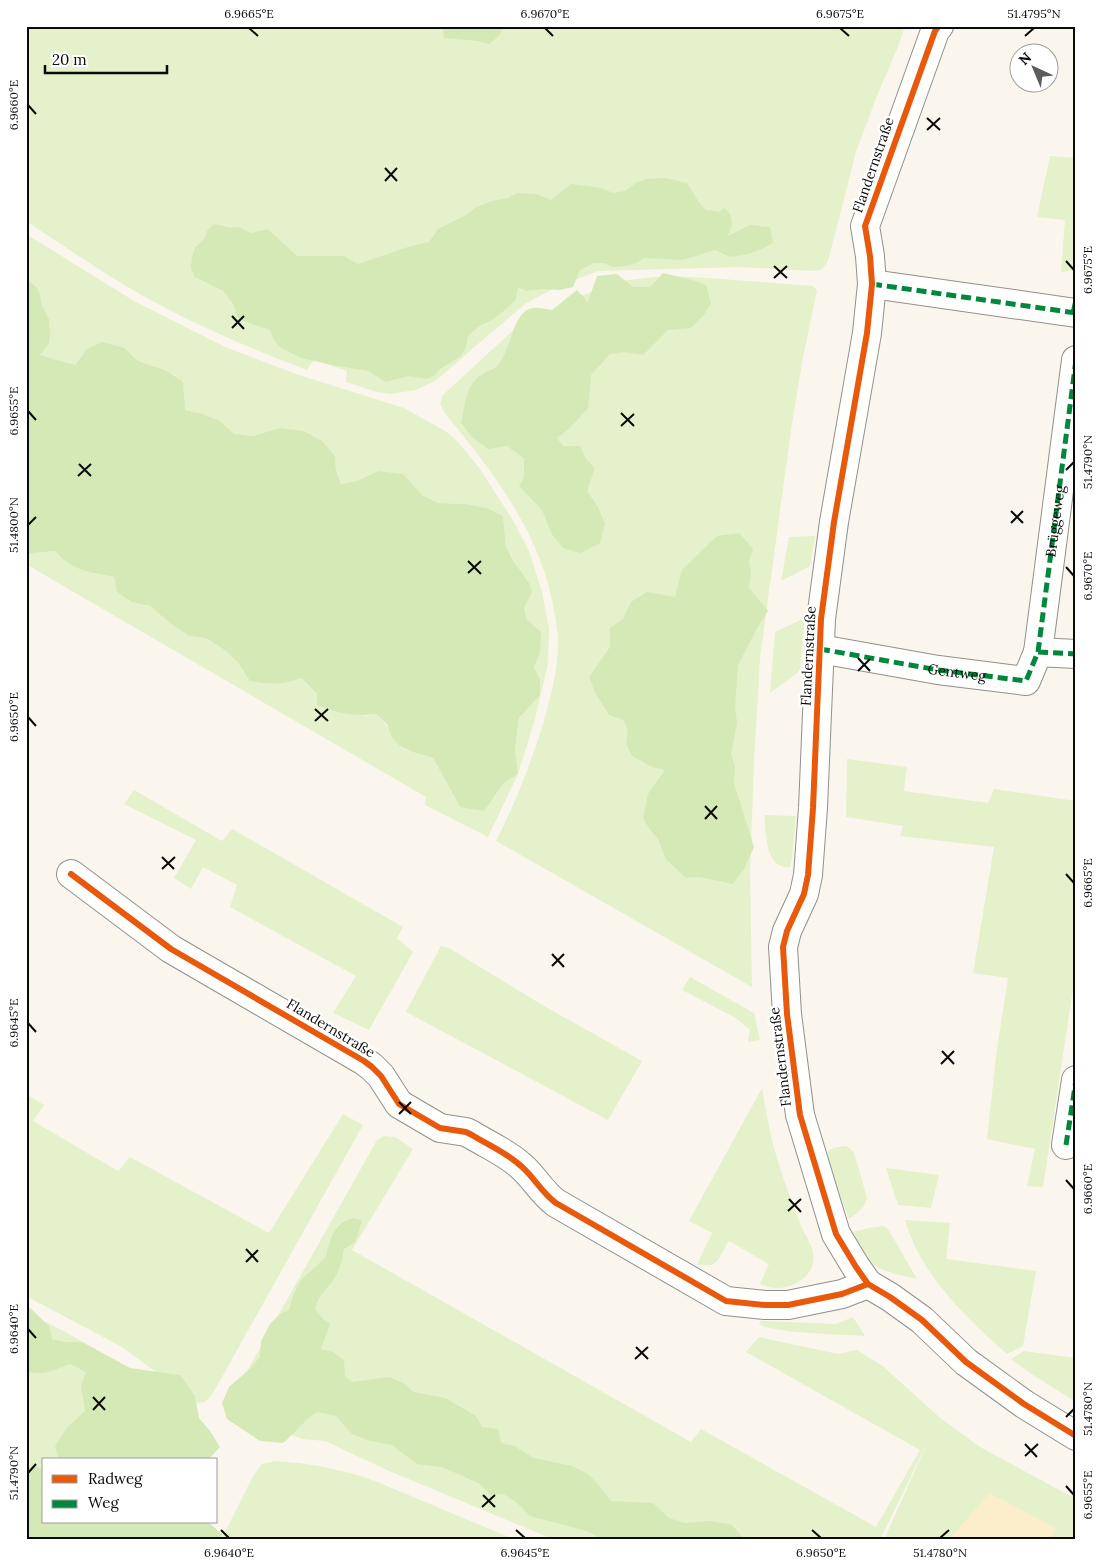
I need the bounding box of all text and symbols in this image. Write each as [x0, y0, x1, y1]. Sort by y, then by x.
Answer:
text: 6.9665°E [224, 6, 274, 21]
text: 6.9670°E [521, 6, 569, 21]
text: 6.9675°E [816, 6, 864, 21]
text: 51.4795°N [1007, 6, 1061, 21]
scale bar [45, 42, 168, 74]
north arrow [1010, 42, 1060, 92]
text: N [1015, 48, 1035, 69]
text: 20 m [52, 50, 87, 69]
text: 6.9660°E [6, 80, 21, 130]
street label: Flandernstraße [848, 114, 898, 215]
text: 6.9675°E [1080, 246, 1095, 294]
text: 6.9655°E [6, 386, 21, 436]
text: 51.4790°N [1080, 435, 1095, 489]
street label: Brüggeweg [1041, 484, 1069, 558]
text: 51.4800°N [6, 497, 21, 553]
text: 6.9670°E [1080, 552, 1095, 600]
street label: Flandernstraße [796, 605, 820, 706]
street label: Gentweg [926, 659, 987, 685]
text: 6.9650°E [6, 692, 21, 742]
text: 6.9665°E [1080, 858, 1095, 908]
street label: Flandernstraße [284, 995, 379, 1062]
text: 6.9645°E [6, 998, 21, 1048]
street label: Flandernstraße [765, 1006, 795, 1108]
text: 6.9660°E [1080, 1164, 1095, 1214]
text: 6.9640°E [6, 1304, 21, 1354]
text: 51.4780°N [1080, 1382, 1095, 1436]
text: 51.4790°N [6, 1446, 21, 1500]
legend [42, 1458, 218, 1524]
text: Radweg [88, 1469, 143, 1488]
text: 6.9655°E [1080, 1470, 1095, 1520]
text: Weg [88, 1493, 119, 1512]
text: 6.9640°E [204, 1545, 254, 1560]
text: 6.9645°E [500, 1545, 550, 1560]
text: 6.9650°E [796, 1545, 846, 1560]
text: 51.4780°N [913, 1545, 967, 1560]

